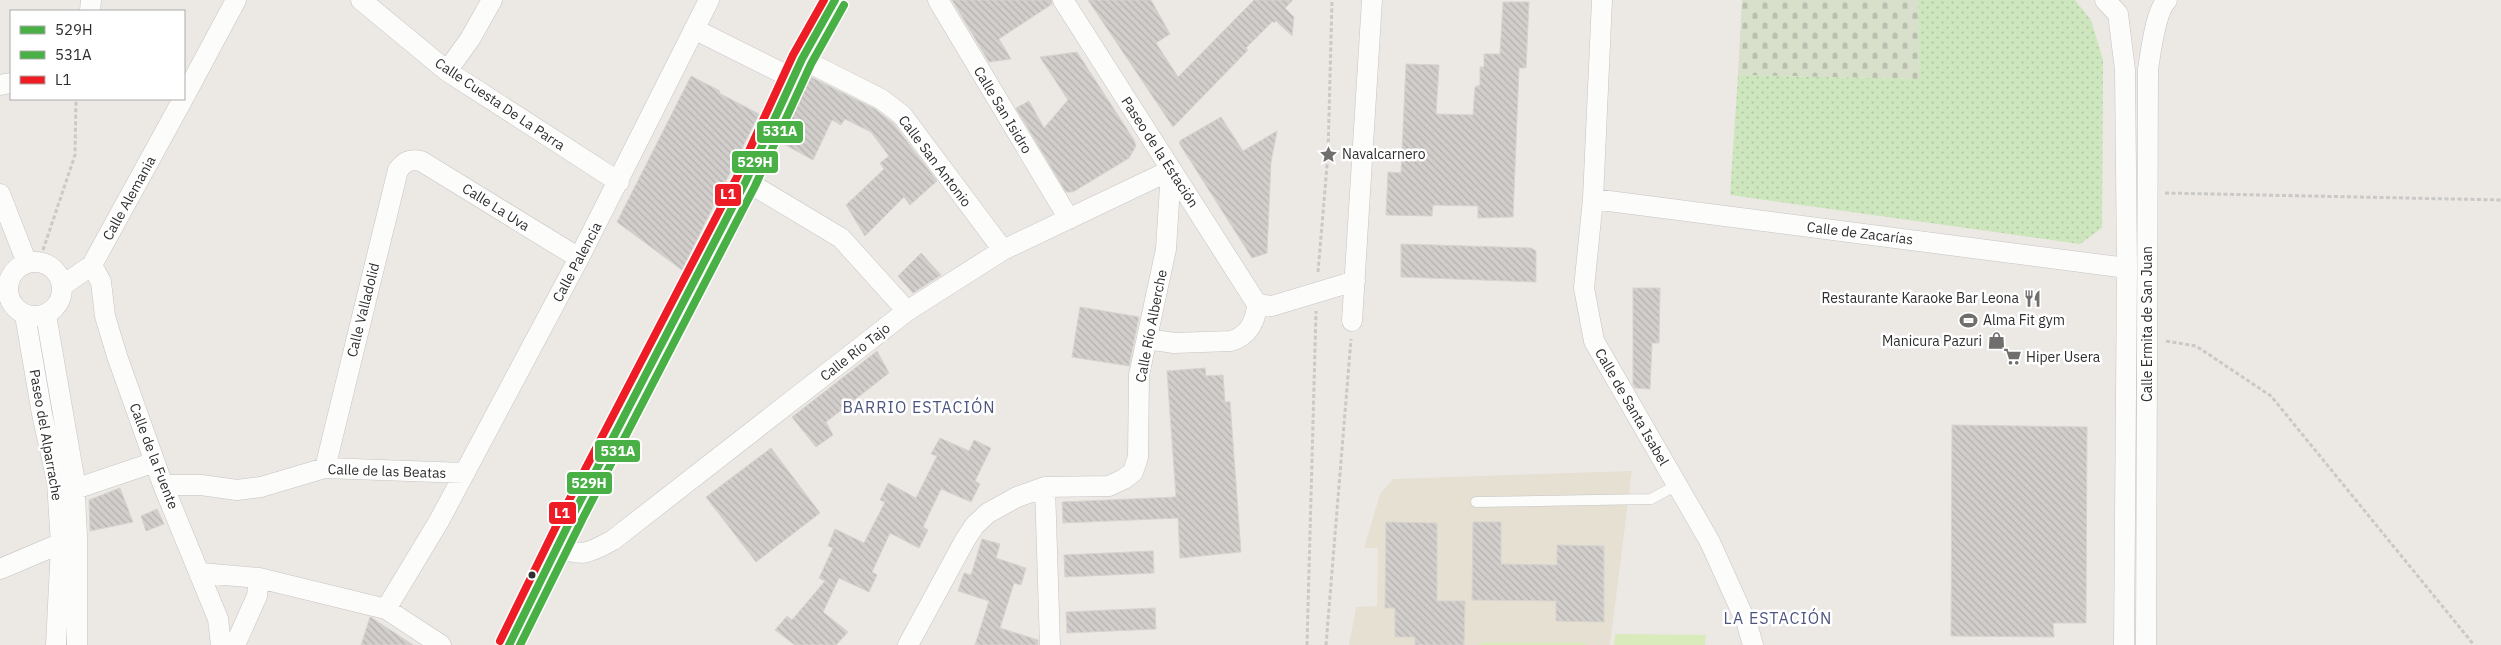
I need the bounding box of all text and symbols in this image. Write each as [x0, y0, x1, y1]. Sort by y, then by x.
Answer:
legend [10, 10, 185, 100]
text: 529H [55, 20, 93, 39]
text: 531A [55, 45, 92, 64]
street label: Calle Cuesta De La Parra [431, 54, 569, 155]
street label: Calle San Isidro [970, 63, 1036, 157]
text: L1 [55, 70, 72, 89]
street label: Paseo de la Estación [1117, 93, 1203, 211]
street label: Calle San Antonio [895, 111, 976, 211]
line badge: 531A [756, 120, 804, 144]
text: 531A [763, 122, 798, 140]
place icon: Navalcarnero [1318, 144, 1338, 164]
place label: Navalcarnero [1342, 145, 1426, 163]
line badge: 529H [731, 150, 779, 174]
street label: Calle Alemania [98, 152, 160, 243]
text: 529H [737, 153, 773, 171]
street label: Calle La Uva [459, 179, 534, 235]
line badge: L1 [714, 183, 742, 207]
text: L1 [720, 185, 737, 203]
street label: Calle Palencia [548, 218, 606, 305]
street label: Calle de Zacarías [1806, 218, 1914, 248]
street label: Calle Ermita de San Juan [2138, 246, 2156, 402]
street label: Calle Valladolid [343, 261, 383, 359]
street label: Calle Río Alberche [1131, 268, 1171, 384]
restaurant icon: Restaurante Karaoke Bar Leona [2023, 288, 2043, 308]
place label: Restaurante Karaoke Bar Leona [1822, 289, 2020, 307]
sports icon: Alma Fit gym [1959, 310, 1979, 330]
place label: Alma Fit gym [1983, 311, 2065, 329]
street label: Calle Río Tajo [816, 319, 894, 385]
shop icon: Manicura Pazuri [1986, 331, 2006, 351]
place label: Manicura Pazuri [1882, 332, 1982, 350]
street label: Calle de Santa Isabel [1591, 345, 1673, 469]
supermarket icon: Hiper Usera [2002, 347, 2022, 367]
place label: Hiper Usera [2026, 348, 2101, 366]
street label: Paseo del Alparrache [26, 368, 66, 502]
district label: BARRIO ESTACIÓN [842, 396, 996, 417]
street label: Calle de la Fuente [126, 400, 183, 512]
line badge: 531A [594, 439, 641, 463]
text: 531A [601, 442, 636, 460]
street label: Calle de las Beatas [327, 460, 447, 482]
line badge: 529H [566, 471, 613, 495]
text: 529H [571, 474, 607, 492]
line badge: L1 [548, 501, 577, 525]
text: L1 [554, 504, 571, 522]
unlabelled marker [527, 570, 537, 580]
district label: LA ESTACIÓN [1724, 607, 1832, 628]

